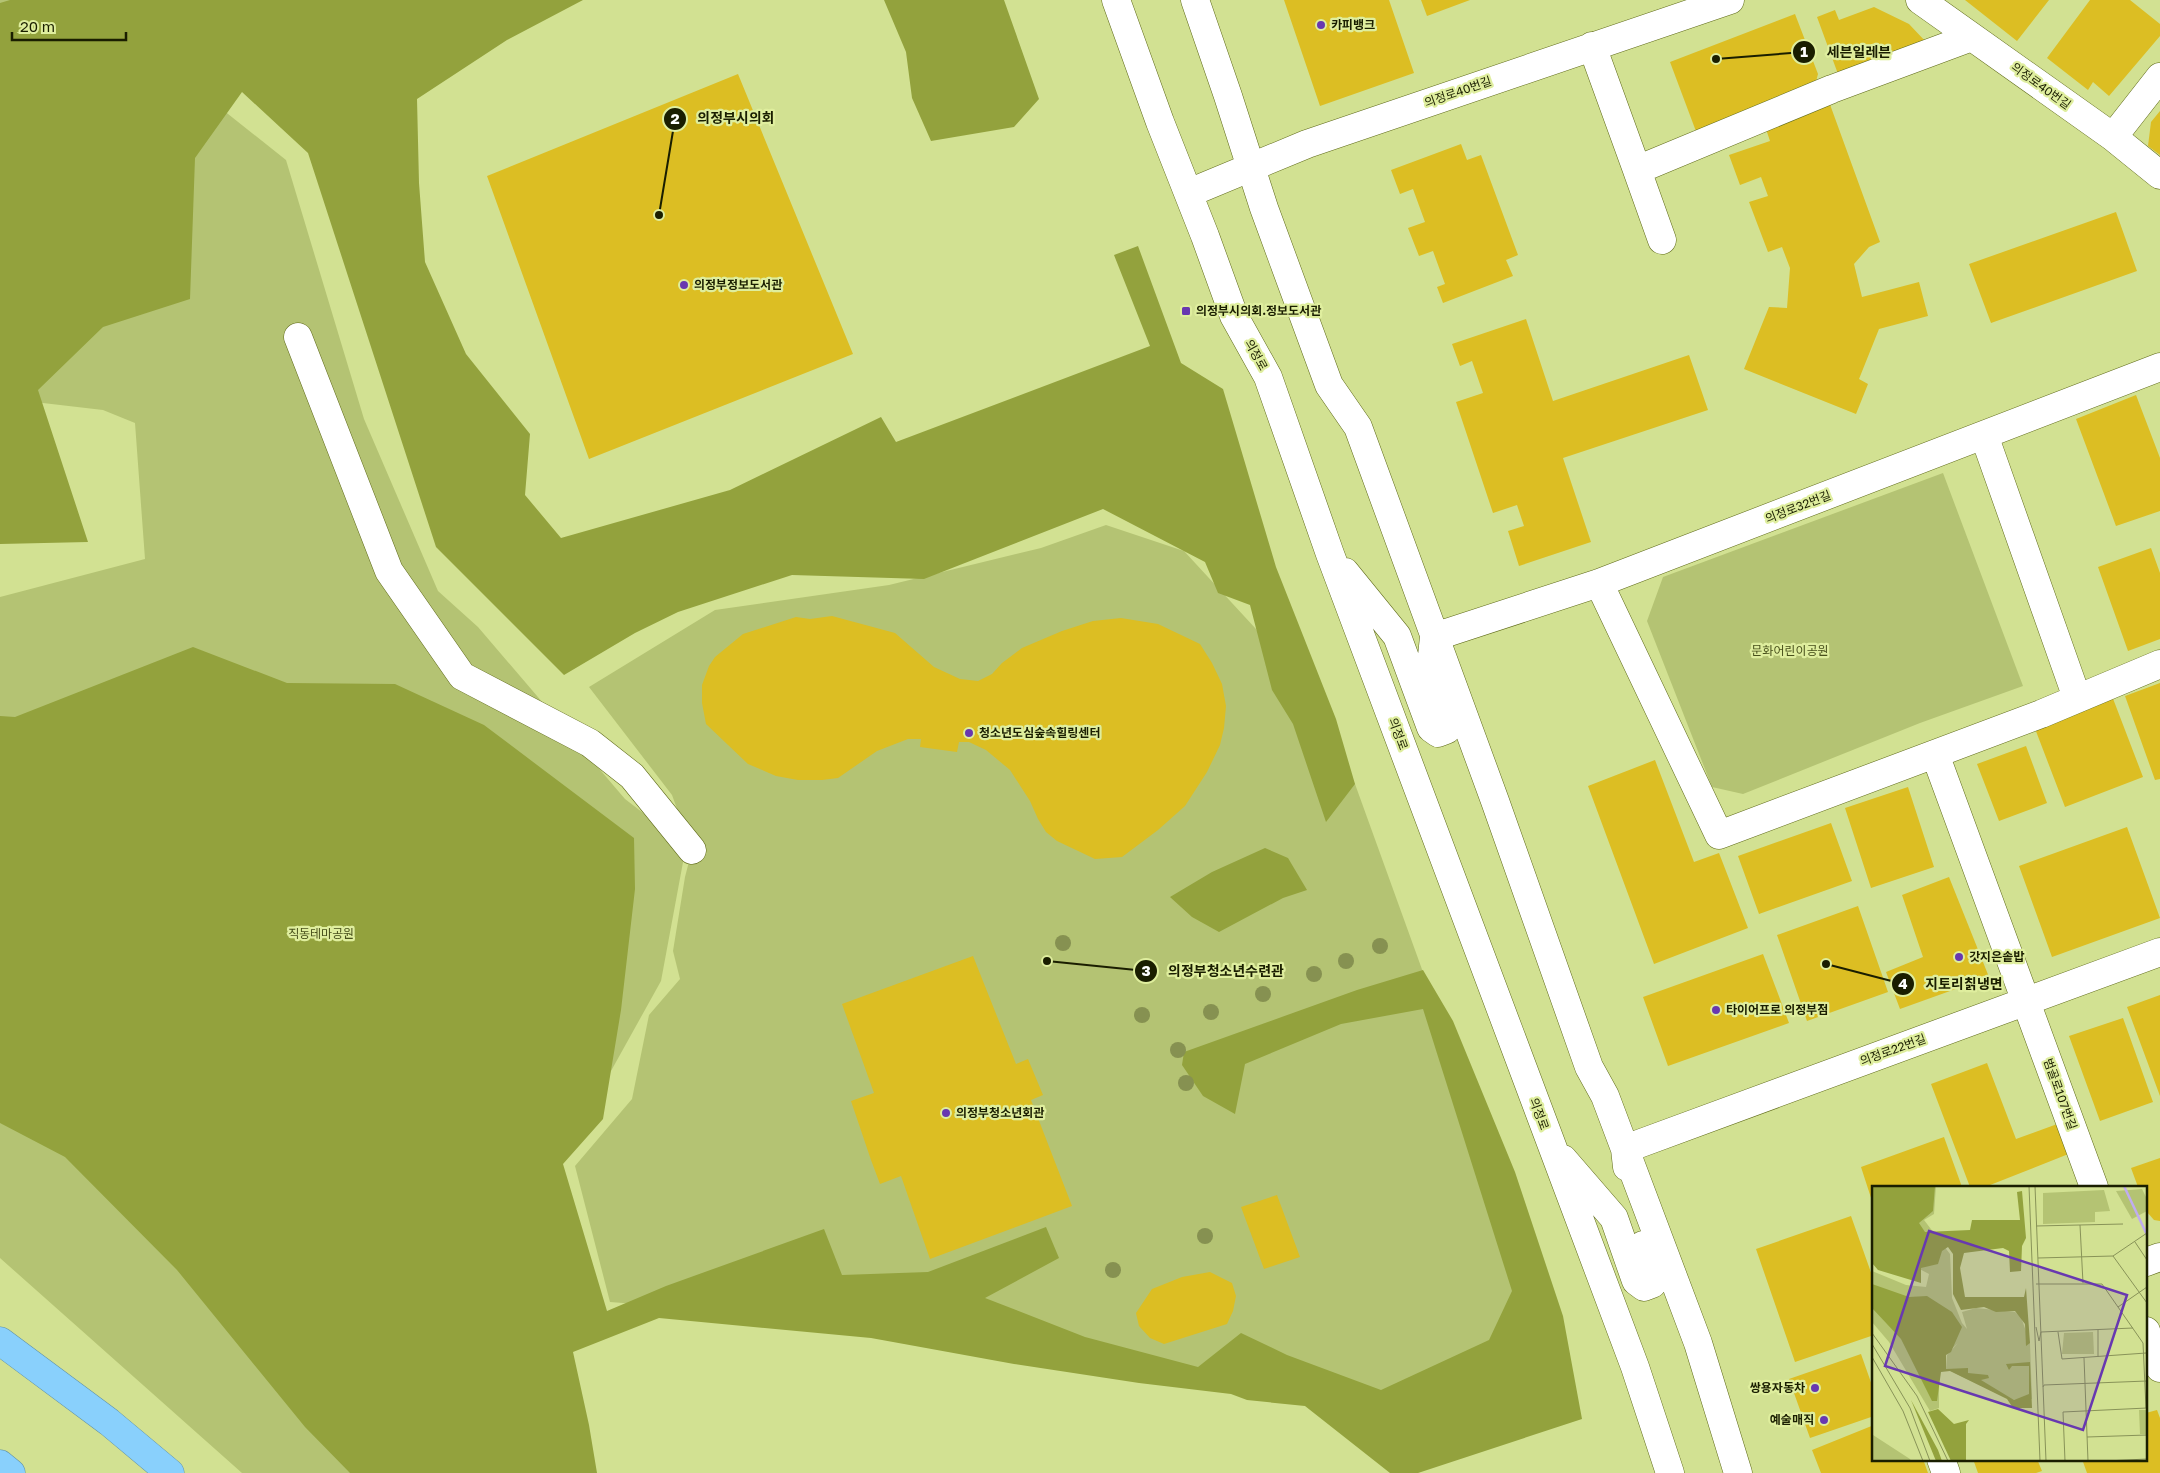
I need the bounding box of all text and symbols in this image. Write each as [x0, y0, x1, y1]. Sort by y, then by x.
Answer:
scale bar [12, 10, 126, 42]
text: 20 m [20, 17, 55, 35]
place label: 카피뱅크 [1331, 17, 1375, 32]
marker: 카피뱅크 [1315, 19, 1327, 31]
callout: 세븐일레븐 [1792, 38, 1901, 67]
text: 1 [1800, 42, 1808, 60]
text: 세븐일레븐 [1827, 43, 1891, 60]
street label: 의정로40번길 [2009, 59, 2074, 112]
street label: 의정로40번길 [1422, 73, 1493, 110]
callout: 의정부시의회 [662, 104, 785, 133]
text: 2 [670, 109, 680, 127]
text: 의정부시의회 [697, 109, 775, 126]
place label: 의정부정보도서관 [694, 277, 782, 292]
marker: 의정부정보도서관 [678, 279, 690, 291]
place label: 의정부시의회.정보도서관 [1196, 303, 1321, 318]
marker: 의정부시의회.정보도서관 [1180, 305, 1192, 317]
street label: 의정로 [1242, 337, 1271, 373]
street label: 의정로32번길 [1763, 487, 1833, 526]
park label: 문화어린이공원 [1751, 643, 1829, 658]
street label: 의정로 [1386, 716, 1411, 752]
place label: 청소년도심숲속힐링센터 [979, 725, 1100, 740]
marker: 청소년도심숲속힐링센터 [963, 727, 975, 739]
park label: 직동테마공원 [288, 926, 354, 941]
place label: 갓지은솥밥 [1969, 949, 2024, 964]
marker: 갓지은솥밥 [1953, 951, 1965, 963]
callout: 의정부청소년수련관 [1133, 957, 1294, 986]
text: 3 [1141, 961, 1151, 979]
text: 의정부청소년수련관 [1168, 962, 1284, 979]
callout: 지토리칡냉면 [1890, 970, 2012, 999]
text: 4 [1898, 974, 1908, 992]
text: 지토리칡냉면 [1925, 975, 2003, 992]
place label: 타이어프로 의정부점 [1726, 1002, 1828, 1017]
marker: 타이어프로 의정부점 [1710, 1004, 1722, 1016]
street label: 의정로22번길 [1858, 1031, 1928, 1068]
street label: 범골로107번길 [2041, 1056, 2080, 1132]
street label: 의정로 [1527, 1096, 1552, 1132]
place label: 의정부청소년회관 [956, 1105, 1044, 1120]
marker: 의정부청소년회관 [940, 1107, 952, 1119]
inset map [1872, 1186, 2148, 1460]
place label: 쌍용자동차 [1750, 1380, 1805, 1395]
marker: 쌍용자동차 [1809, 1382, 1821, 1394]
place label: 예술매직 [1770, 1412, 1814, 1427]
marker: 예술매직 [1818, 1414, 1830, 1426]

